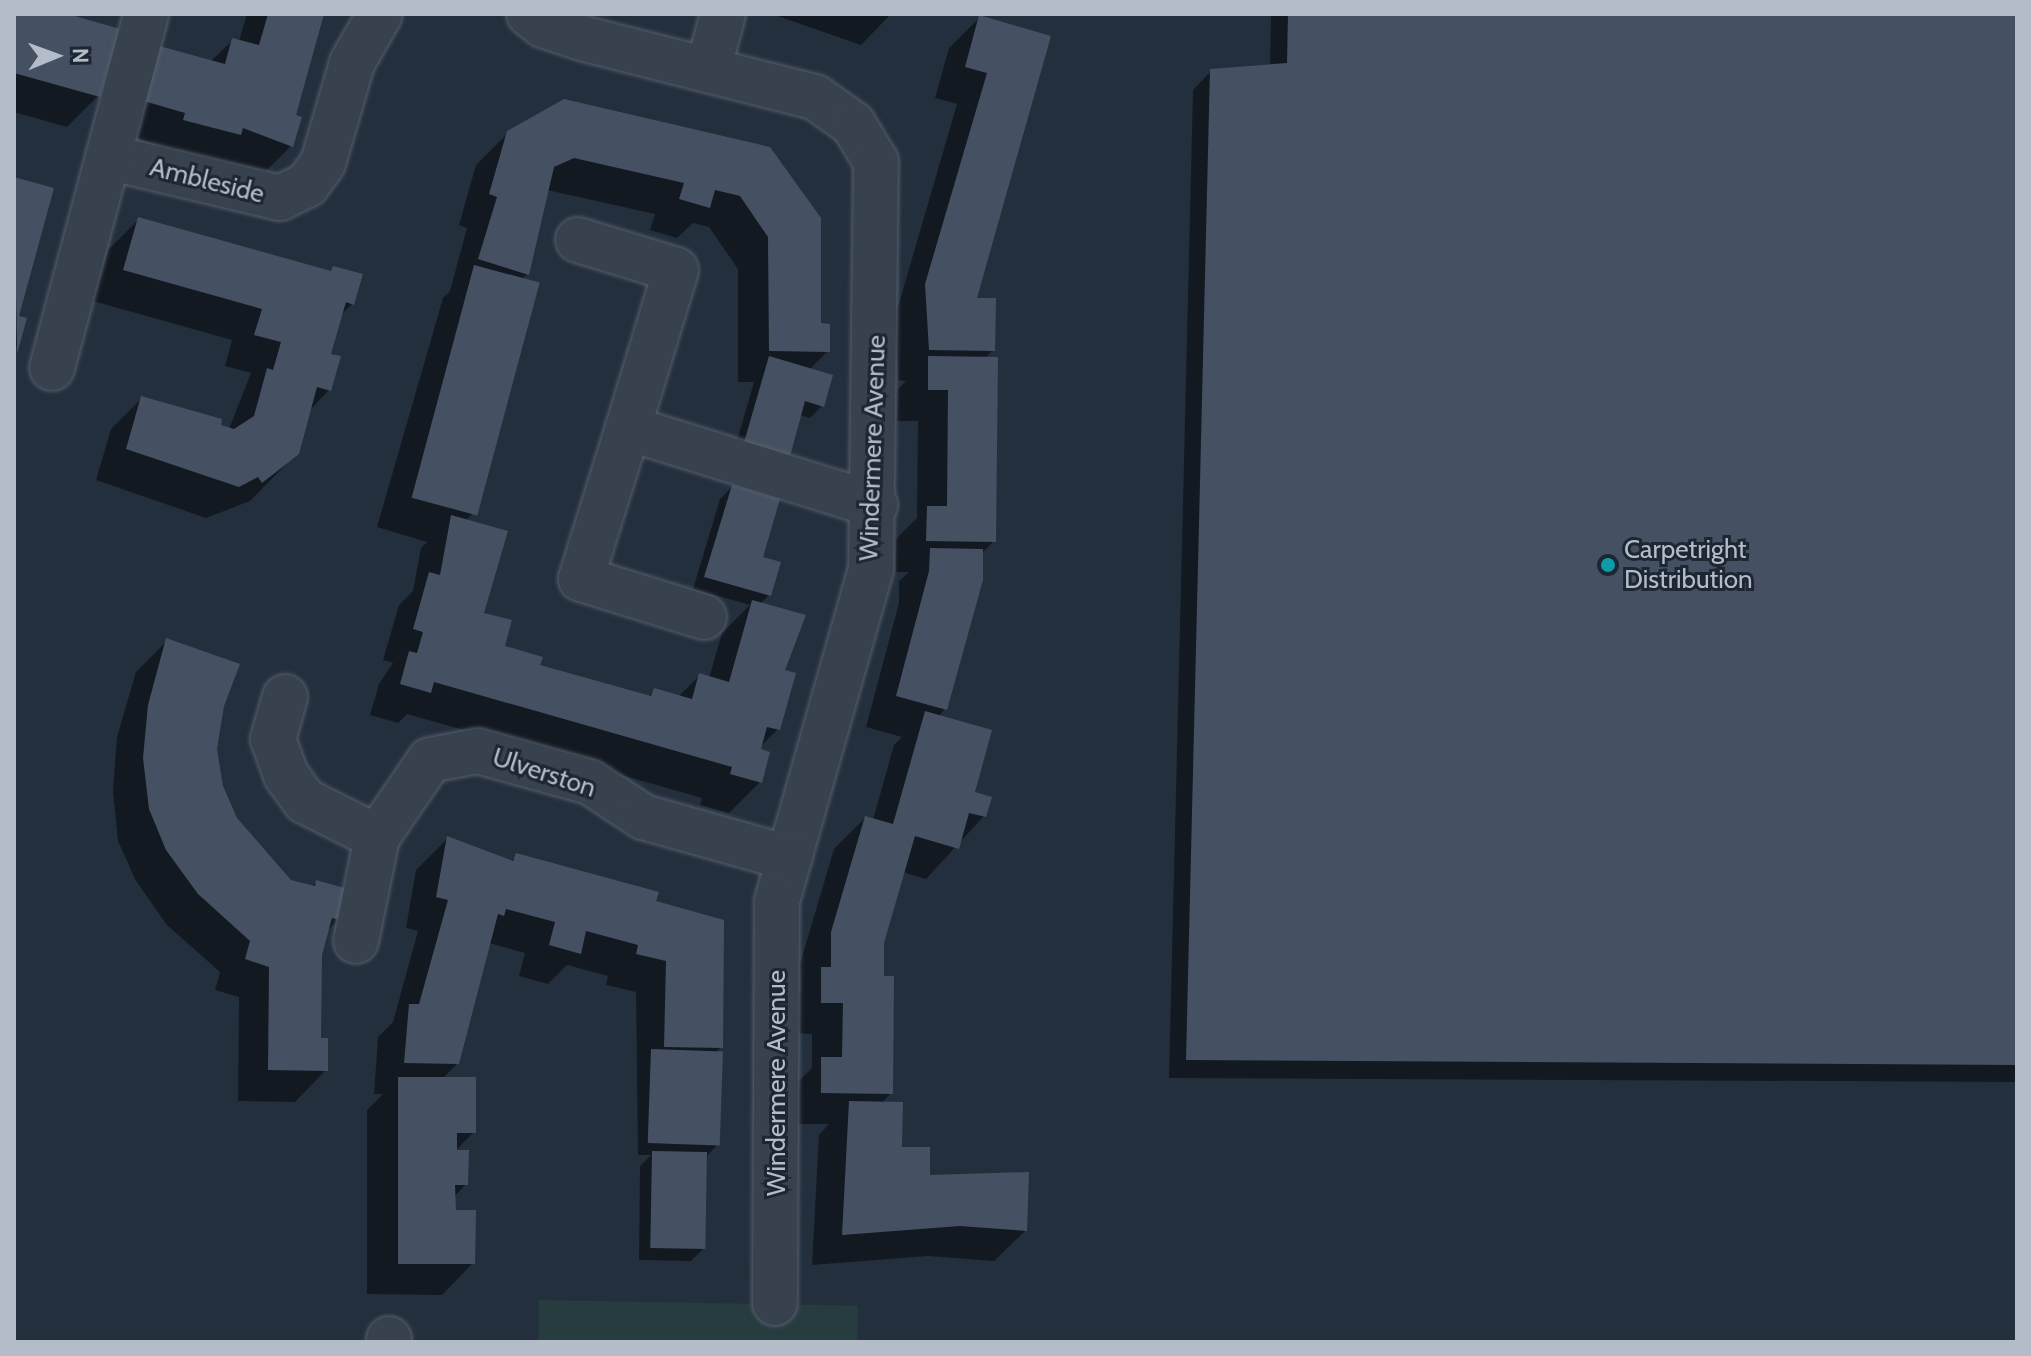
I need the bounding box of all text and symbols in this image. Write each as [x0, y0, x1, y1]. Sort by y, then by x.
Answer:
north arrow [16, 16, 96, 96]
text: N [67, 48, 94, 64]
street label: Ambleside [147, 152, 267, 210]
street label: Windermere Avenue [853, 334, 893, 562]
place label: Carpetright Distribution [1624, 534, 1753, 596]
marker: Carpetright Distribution [1599, 556, 1617, 574]
street label: Ulverston [488, 742, 600, 804]
street label: Windermere Avenue [761, 970, 793, 1196]

